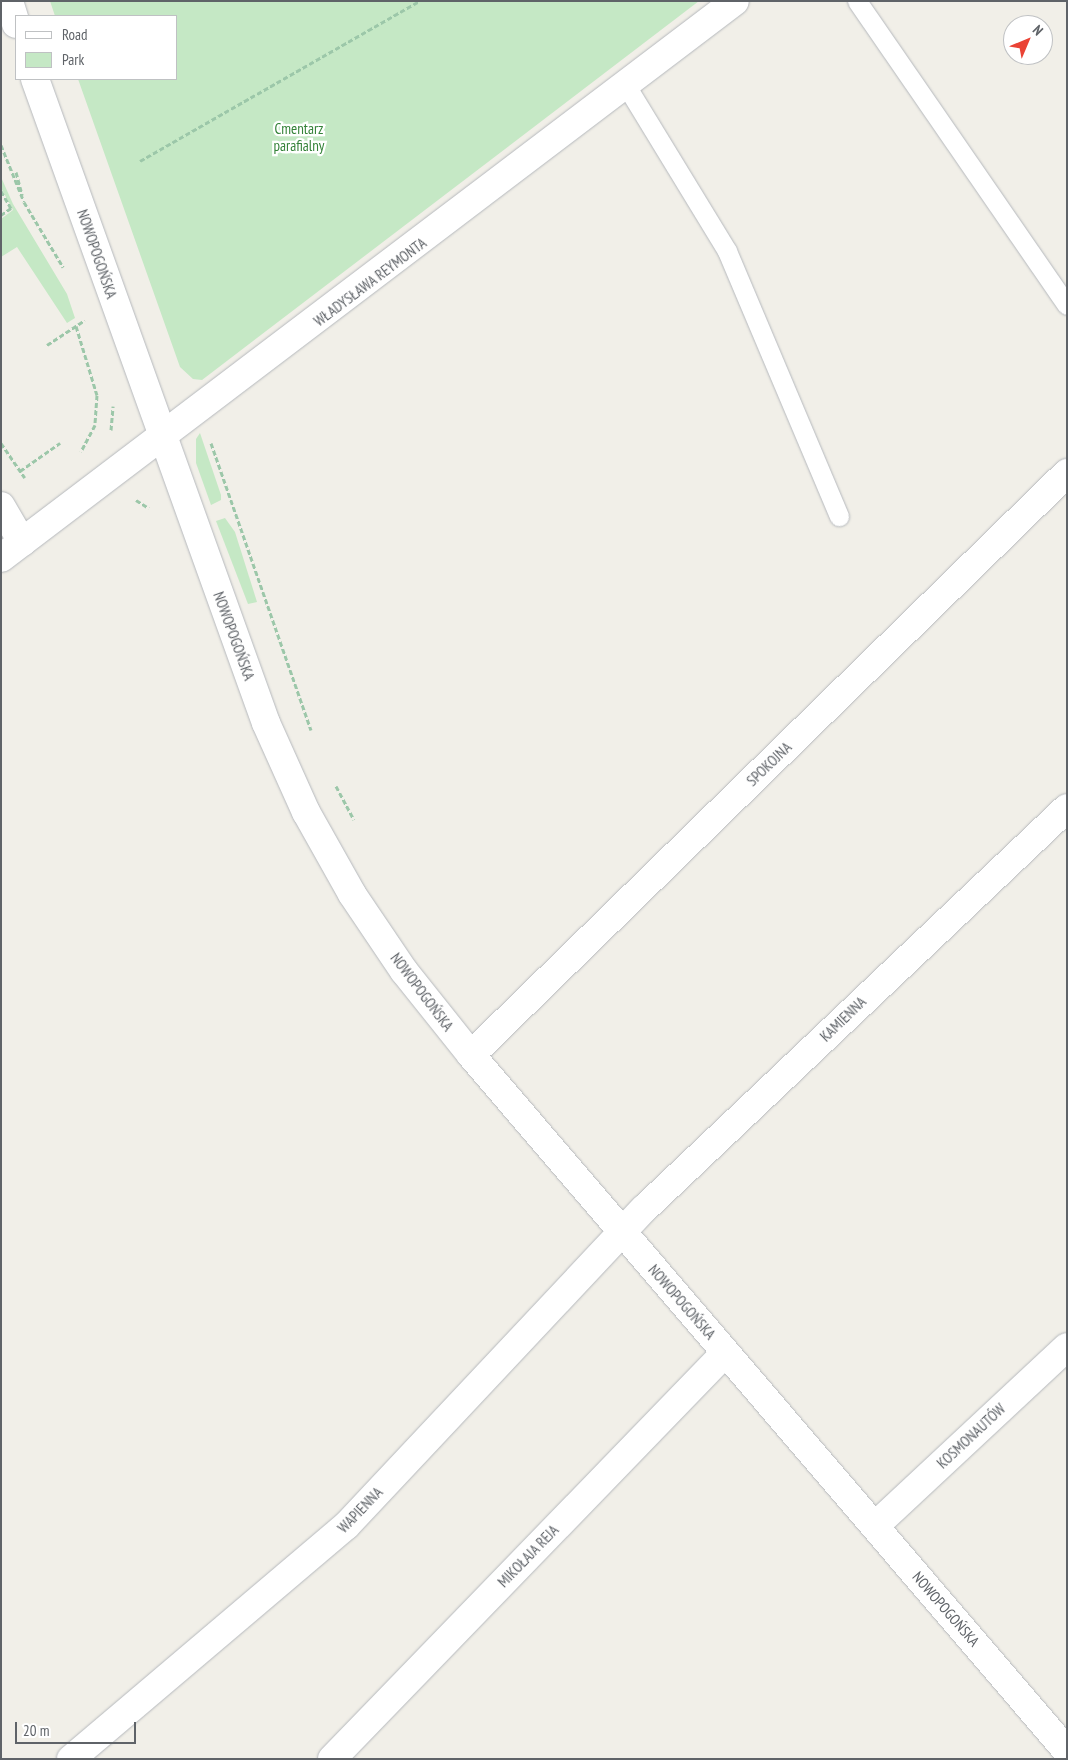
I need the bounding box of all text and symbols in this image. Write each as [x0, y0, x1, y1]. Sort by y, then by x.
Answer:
legend [15, 15, 178, 80]
north arrow [1003, 15, 1053, 65]
text: N [1029, 21, 1047, 39]
text: Road [62, 25, 88, 44]
text: Park [62, 50, 84, 69]
park label: Cmentarz parafialny [274, 119, 324, 154]
street label: NOWOPOGOŃSKA [73, 207, 121, 301]
street label: WŁADYSŁAWA REYMONTA [310, 234, 430, 330]
street label: NOWOPOGOŃSKA [210, 589, 258, 683]
street label: SPOKOJNA [743, 738, 795, 790]
street label: NOWOPOGOŃSKA [387, 949, 457, 1035]
street label: KAMIENNA [816, 993, 870, 1045]
street label: NOWOPOGOŃSKA [645, 1261, 719, 1343]
street label: KOSMONAUTÓW [933, 1400, 1009, 1472]
street label: WAPIENNA [334, 1483, 386, 1537]
street label: MIKOŁAJA REJA [494, 1521, 562, 1591]
street label: NOWOPOGOŃSKA [909, 1568, 983, 1650]
scale bar [18, 1712, 139, 1744]
text: 20 m [23, 1721, 49, 1740]

